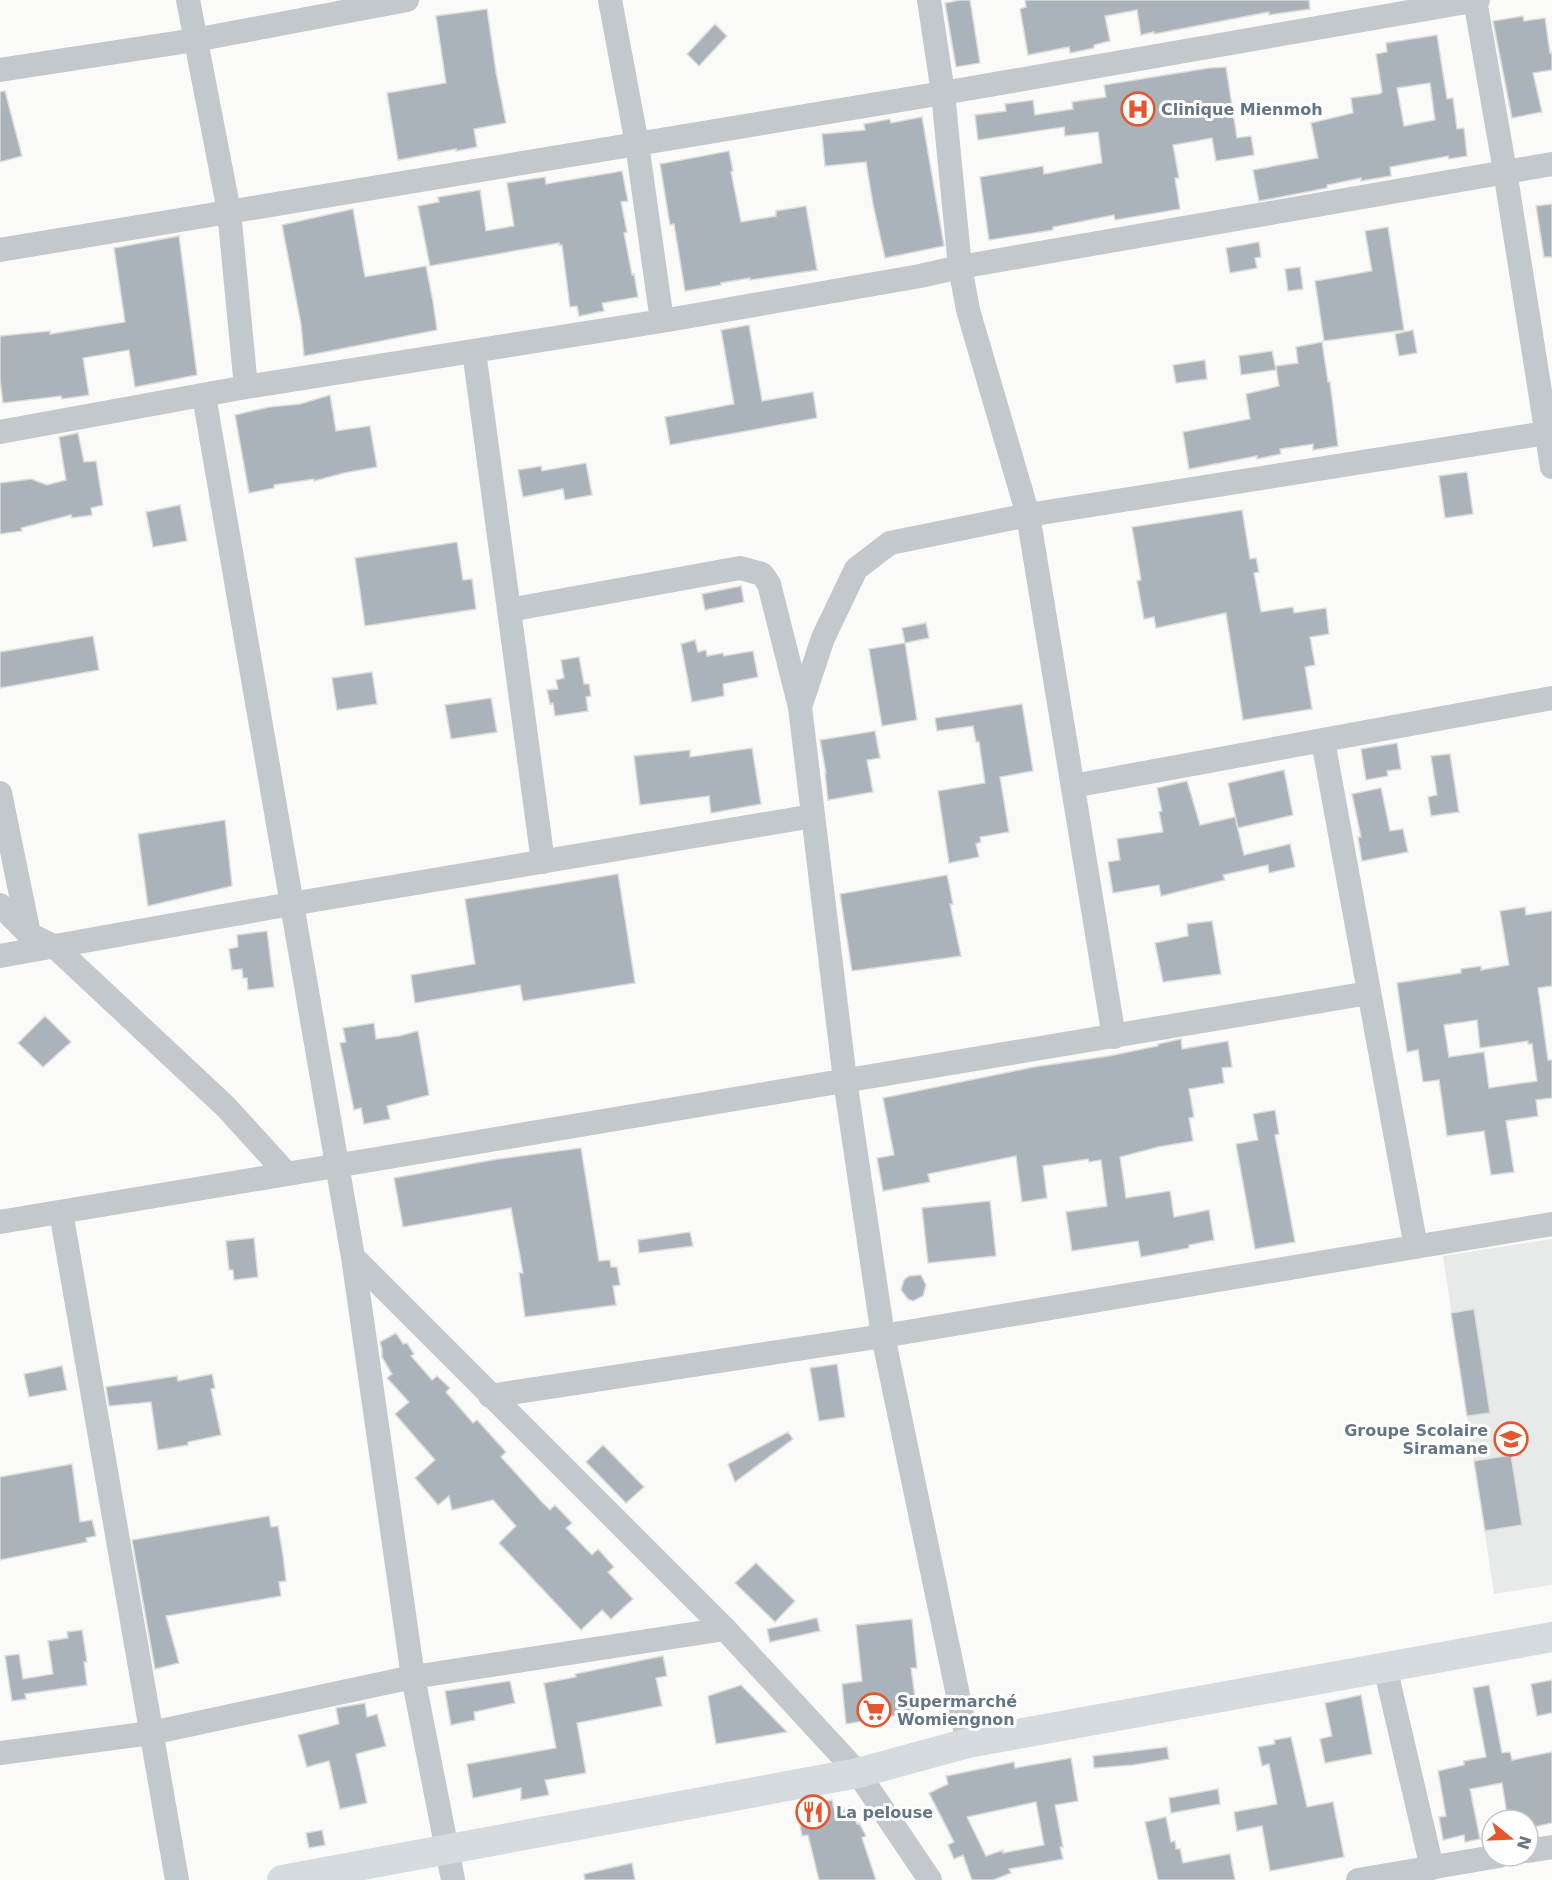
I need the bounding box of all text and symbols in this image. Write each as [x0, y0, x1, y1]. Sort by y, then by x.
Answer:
hospital icon: Clinique Mienmoh [1120, 91, 1156, 127]
place label: Clinique Mienmoh [1161, 100, 1323, 119]
place label: Groupe Scolaire Siramane [1344, 1421, 1488, 1458]
school or university icon: Groupe Scolaire Siramane [1493, 1421, 1529, 1457]
supermarket icon: Supermarché Womiengnon [856, 1692, 892, 1728]
place label: Supermarché Womiengnon [897, 1692, 1017, 1729]
restaurant icon: La pelouse [795, 1794, 831, 1830]
place label: La pelouse [836, 1803, 933, 1822]
north arrow [1480, 1808, 1540, 1868]
text: N [1513, 1833, 1535, 1852]

